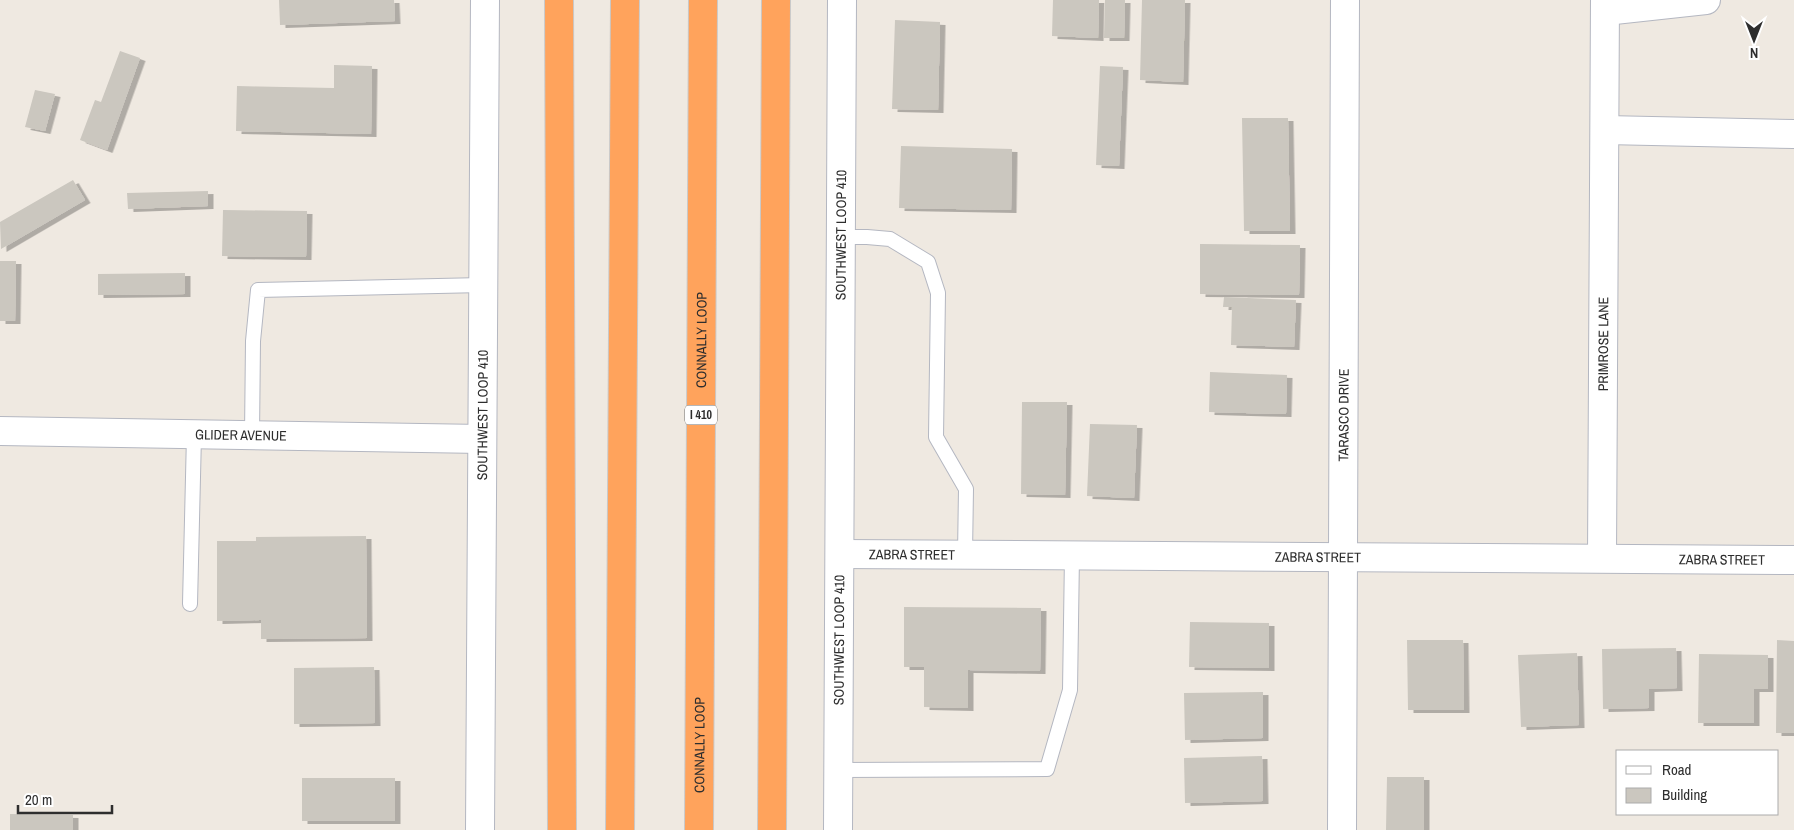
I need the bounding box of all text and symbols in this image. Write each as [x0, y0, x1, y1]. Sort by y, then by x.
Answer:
north arrow [1729, 15, 1779, 65]
text: N [1750, 44, 1758, 62]
street label: SOUTHWEST LOOP 410 [832, 170, 850, 300]
street label: CONNALLY LOOP [692, 292, 711, 388]
street label: PRIMROSE LANE [1594, 297, 1612, 391]
street label: SOUTHWEST LOOP 410 [473, 350, 492, 480]
street label: TARASCO DRIVE [1334, 368, 1353, 462]
road number: I 410 [685, 406, 717, 424]
street label: GLIDER AVENUE [195, 425, 287, 445]
street label: ZABRA STREET [869, 545, 955, 564]
street label: ZABRA STREET [1275, 548, 1361, 566]
street label: ZABRA STREET [1679, 550, 1765, 569]
street label: SOUTHWEST LOOP 410 [830, 575, 848, 705]
street label: CONNALLY LOOP [690, 697, 709, 793]
legend [1616, 750, 1779, 815]
text: Road [1662, 759, 1691, 780]
scale bar [18, 782, 111, 814]
text: Building [1662, 784, 1707, 805]
text: 20 m [25, 789, 52, 810]

